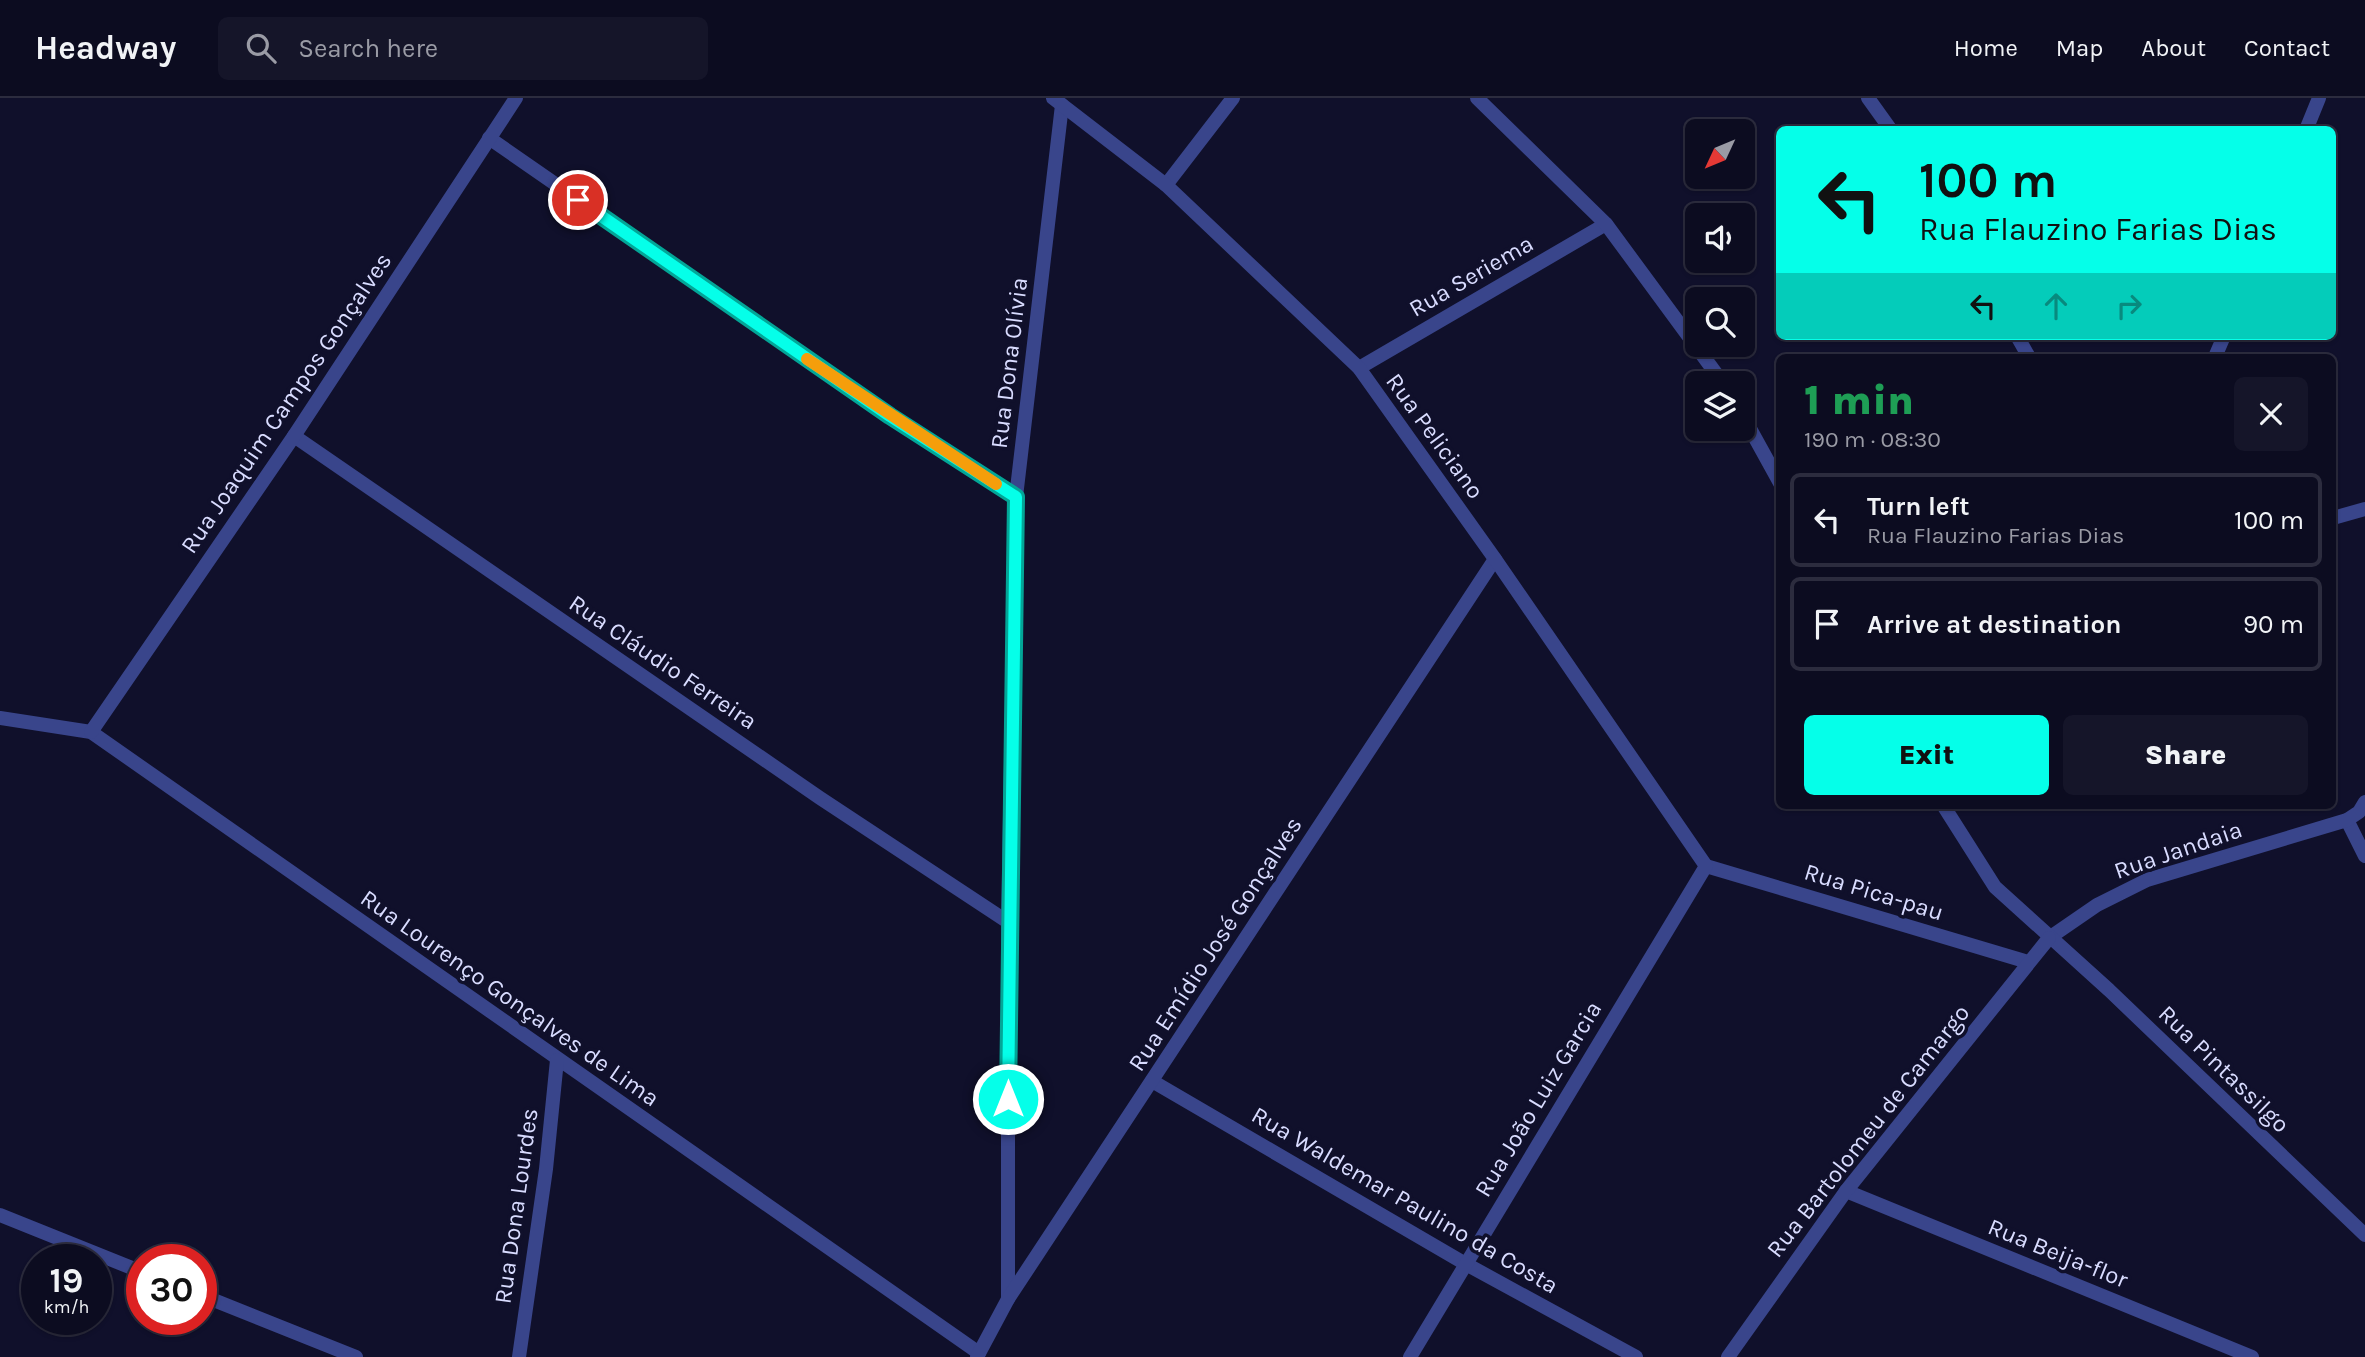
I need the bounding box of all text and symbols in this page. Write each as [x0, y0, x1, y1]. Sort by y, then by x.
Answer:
search box [218, 17, 708, 80]
text: Headway [35, 29, 176, 67]
icon: search [242, 29, 280, 67]
text: Search here [298, 33, 438, 64]
text: Home [1954, 34, 2018, 62]
text: Map [2056, 34, 2103, 62]
text: About [2141, 34, 2206, 62]
text: Contact [2244, 34, 2330, 62]
north arrow [1685, 119, 1755, 189]
map controls [1685, 119, 1755, 441]
text: 100 m [1919, 152, 2057, 209]
icon: left [1804, 154, 1895, 245]
pin [548, 170, 608, 230]
icon: arrive [559, 181, 597, 219]
button: sound [1685, 203, 1755, 273]
text: Rua Flauzino Farias Dias [1919, 211, 2277, 248]
street label: Rua Seriema [1404, 229, 1538, 323]
street label: Rua Joaquim Campos Gonçalves [175, 248, 397, 558]
street label: Rua Dona Olívia [985, 276, 1033, 450]
button: search [1685, 287, 1755, 357]
icon: left [1964, 287, 2002, 325]
icon: ahead [2037, 287, 2075, 325]
icon: right [2110, 287, 2148, 325]
street label: Rua Peliciano [1380, 368, 1490, 504]
button: layers [1685, 371, 1755, 441]
text: 1 min [1804, 375, 1914, 425]
button: close [2234, 377, 2308, 451]
text: 190 m · 08:30 [1804, 426, 1941, 453]
text: Turn left [1867, 491, 1969, 522]
icon: left [1808, 501, 1846, 539]
text: 100 m [2234, 505, 2304, 536]
text: Rua Flauzino Farias Dias [1867, 522, 2124, 549]
street label: Rua Cláudio Ferreira [564, 589, 762, 735]
icon: arrive [1808, 605, 1846, 643]
text: Arrive at destination [1867, 609, 2121, 640]
text: 90 m [2243, 609, 2304, 640]
button: Exit [1804, 715, 2049, 795]
button: Share [2063, 715, 2308, 795]
street label: Rua Emídio José Gonçalves [1122, 812, 1308, 1076]
street label: Rua Jandaia [2110, 815, 2246, 885]
street label: Rua Pica-pau [1801, 858, 1947, 926]
street label: Rua Lourenço Gonçalves de Lima [355, 884, 665, 1112]
street label: Rua João Luiz Garcia [1469, 996, 1607, 1202]
street label: Rua Bartolomeu de Camargo [1761, 999, 1975, 1263]
street label: Rua Pintassilgo [2153, 1000, 2295, 1138]
position arrow [971, 1062, 1045, 1136]
street label: Rua Waldemar Paulino da Costa [1247, 1101, 1563, 1299]
street label: Rua Dona Lourdes [488, 1106, 544, 1306]
street label: Rua Beija-flor [1984, 1212, 2132, 1294]
speed limit sign: 30 [126, 1244, 217, 1335]
text: 19 [50, 1260, 83, 1301]
text: km/h [44, 1296, 89, 1318]

